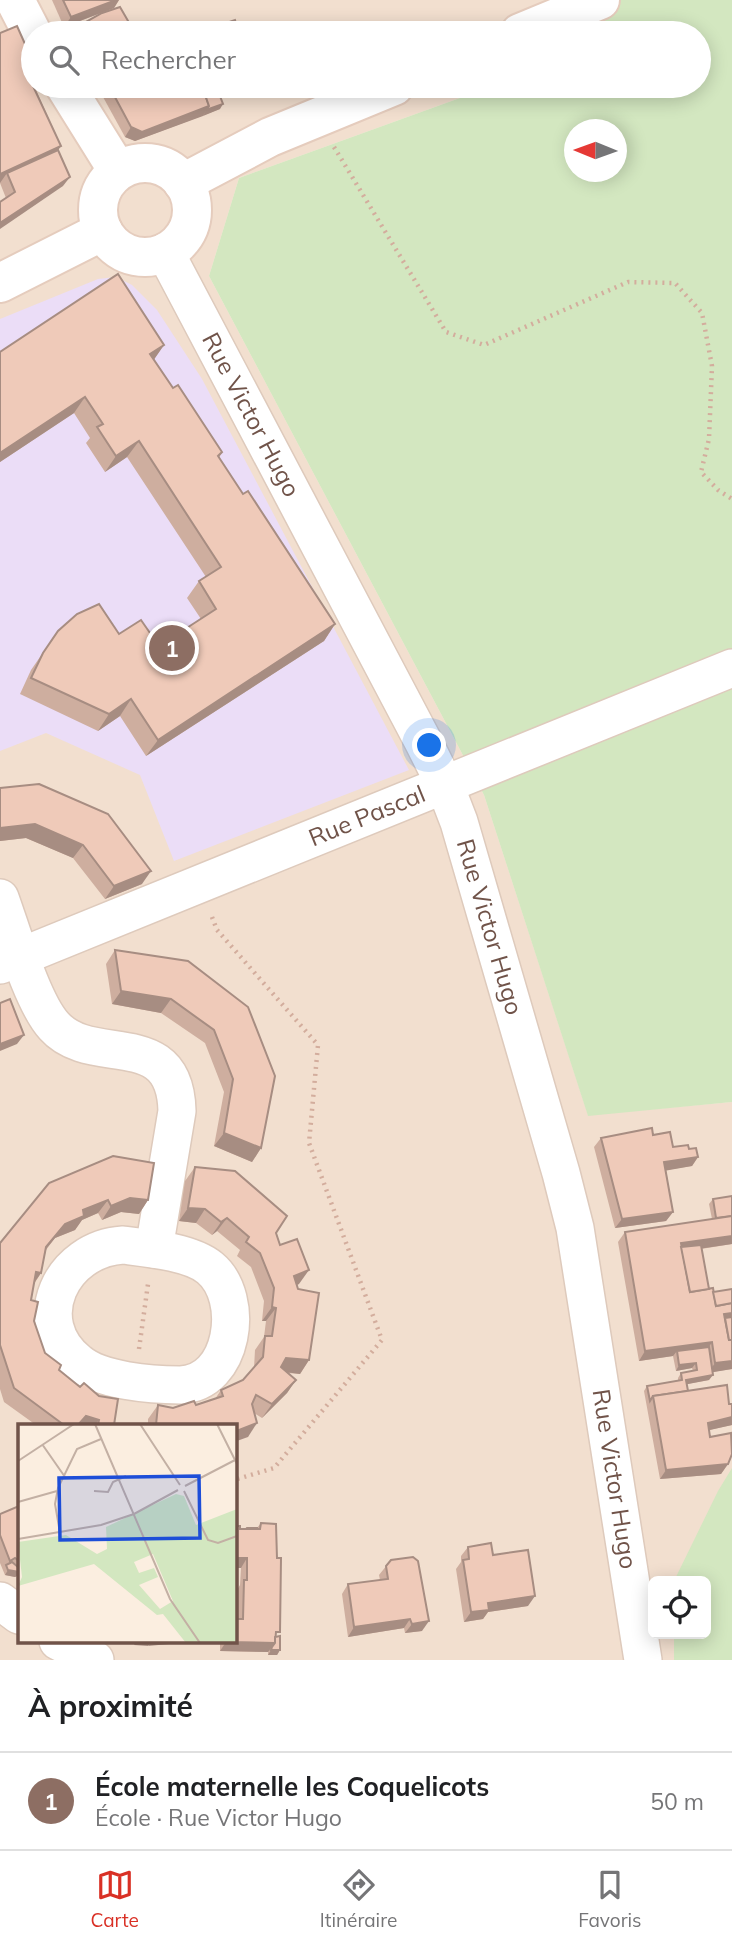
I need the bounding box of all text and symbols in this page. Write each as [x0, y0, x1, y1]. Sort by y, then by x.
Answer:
search box [21, 21, 711, 98]
icon: search [45, 41, 83, 79]
text: Rechercher [101, 43, 236, 76]
north arrow [564, 119, 627, 182]
street label: Rue Victor Hugo [196, 327, 307, 502]
pin: 1 [149, 622, 195, 674]
your location [412, 728, 446, 762]
street label: Rue Pascal [304, 778, 429, 852]
street label: Rue Victor Hugo [451, 835, 530, 1018]
street label: Rue Victor Hugo [587, 1387, 644, 1571]
inset map [18, 1424, 236, 1643]
map controls [648, 1576, 711, 1639]
button: locate [648, 1576, 711, 1639]
text: À proximité [28, 1687, 193, 1725]
text: École maternelle les Coquelicots [95, 1770, 489, 1803]
text: 1 [44, 1787, 58, 1816]
text: 50 m [650, 1787, 704, 1816]
text: École · Rue Victor Hugo [95, 1803, 342, 1832]
tab: Carte [90, 1866, 139, 1932]
tab: Itinéraire [320, 1866, 397, 1932]
tab: Favoris [578, 1866, 641, 1932]

